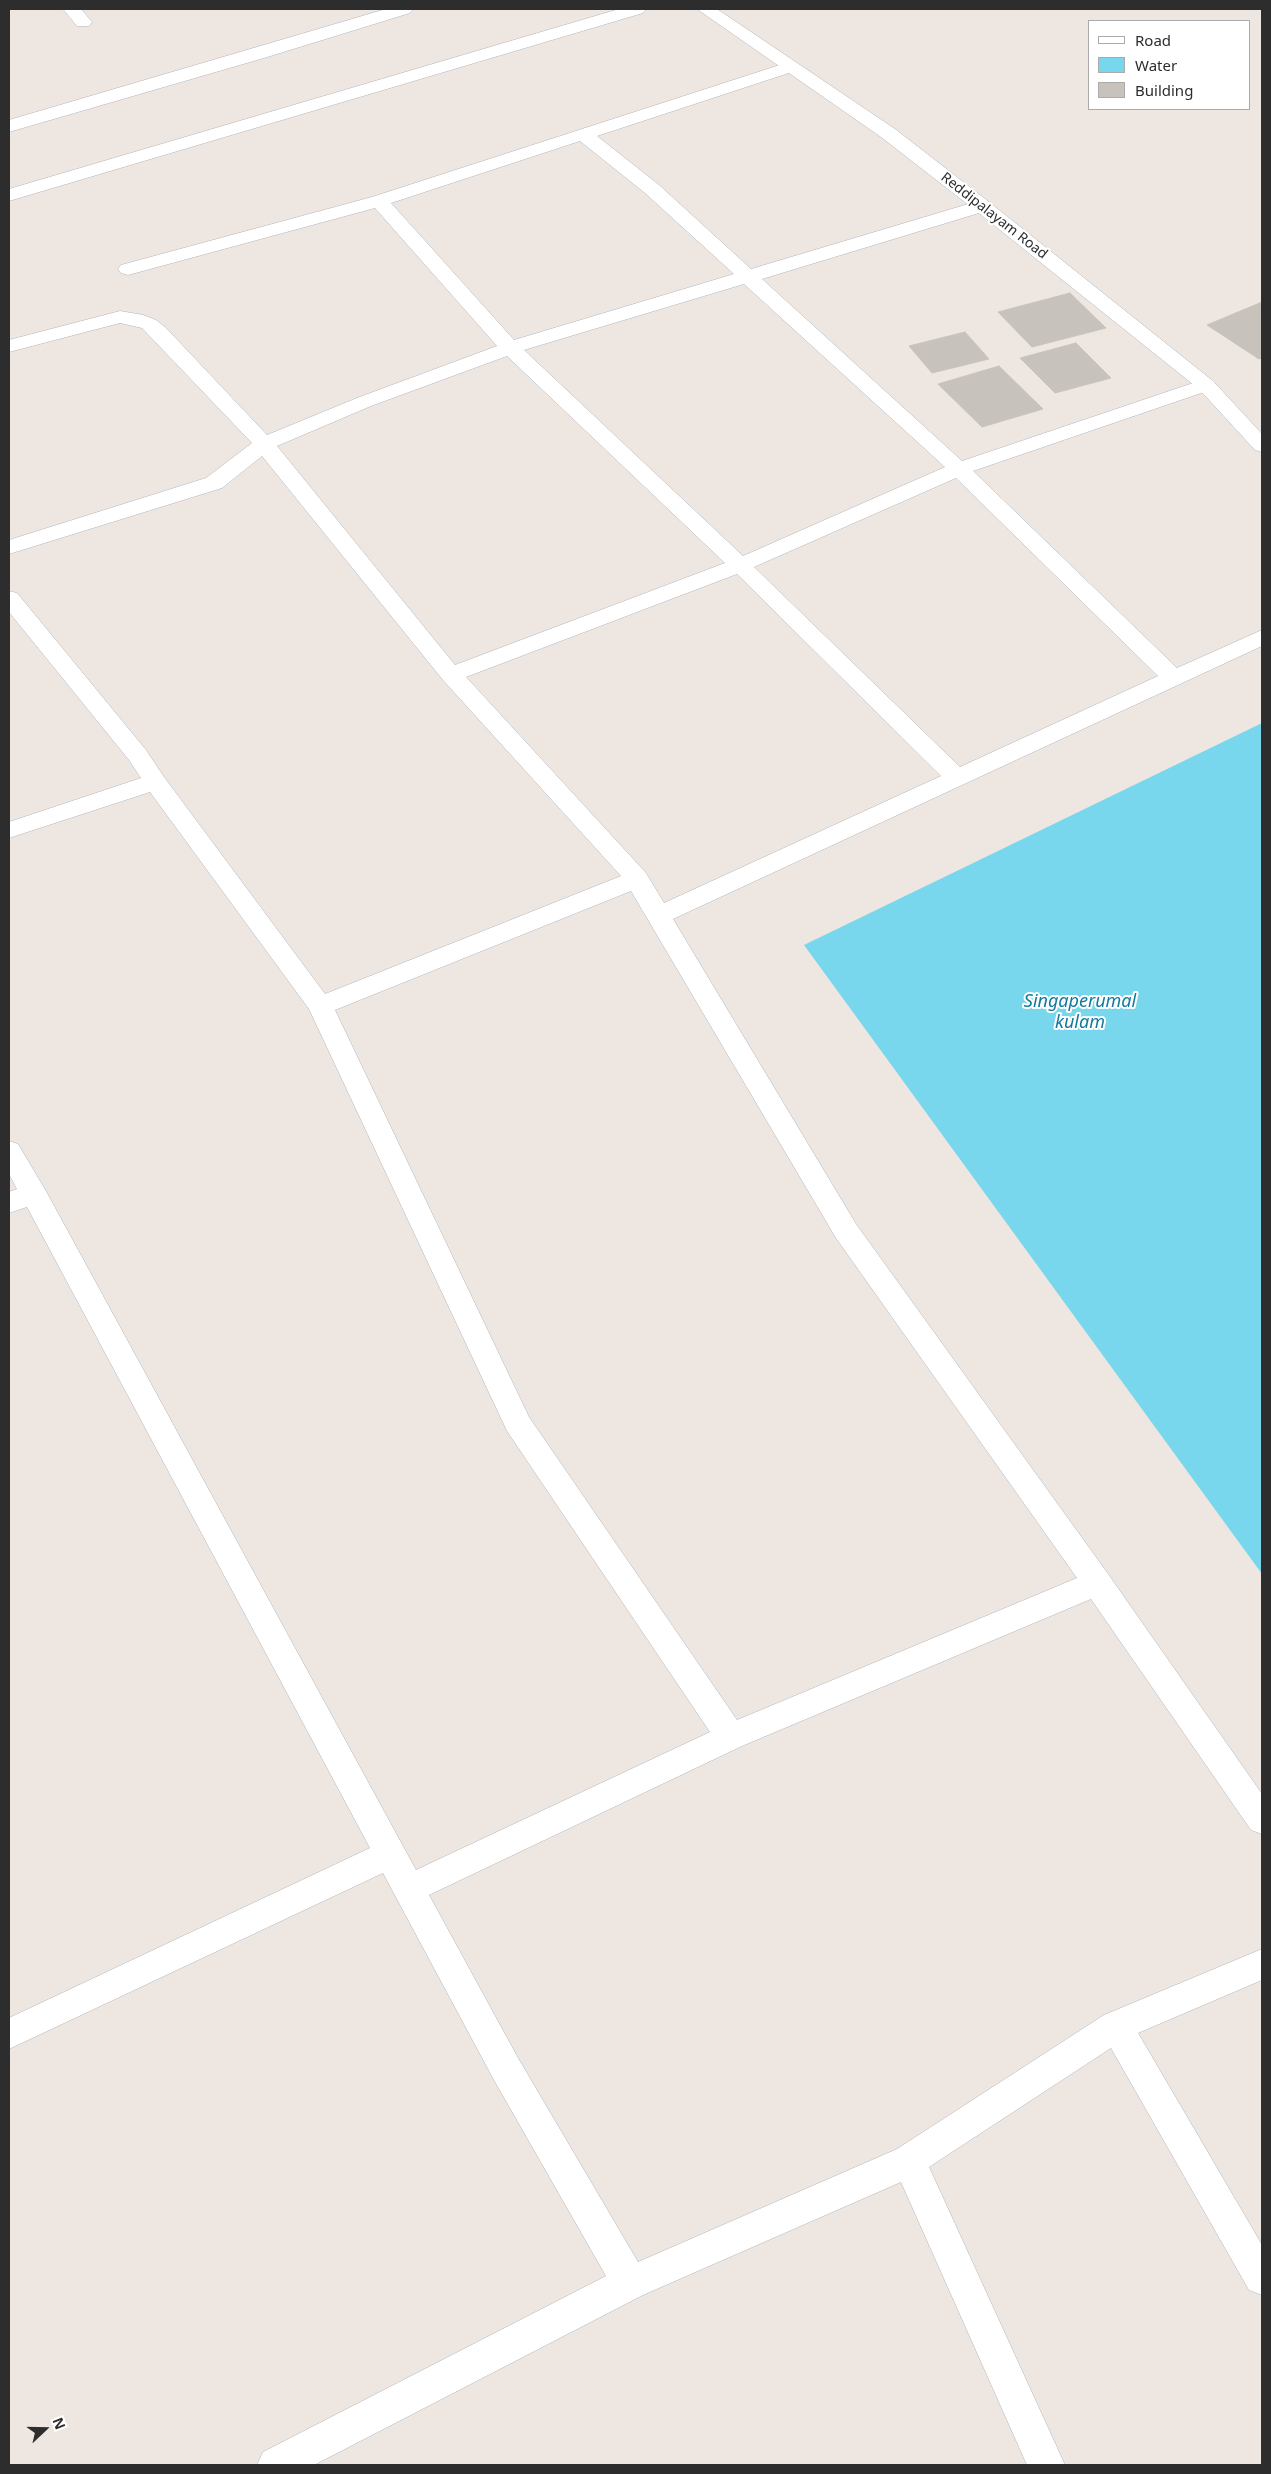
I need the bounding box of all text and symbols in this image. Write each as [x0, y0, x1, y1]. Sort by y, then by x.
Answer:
legend [1088, 20, 1251, 110]
text: Road [1135, 30, 1171, 50]
text: Water [1135, 55, 1177, 75]
text: Building [1135, 80, 1193, 100]
street label: Reddipalayam Road [937, 169, 1051, 263]
water label: Singaperumal kulam [1024, 991, 1136, 1034]
north arrow [20, 2404, 70, 2454]
text: N [49, 2415, 70, 2432]

